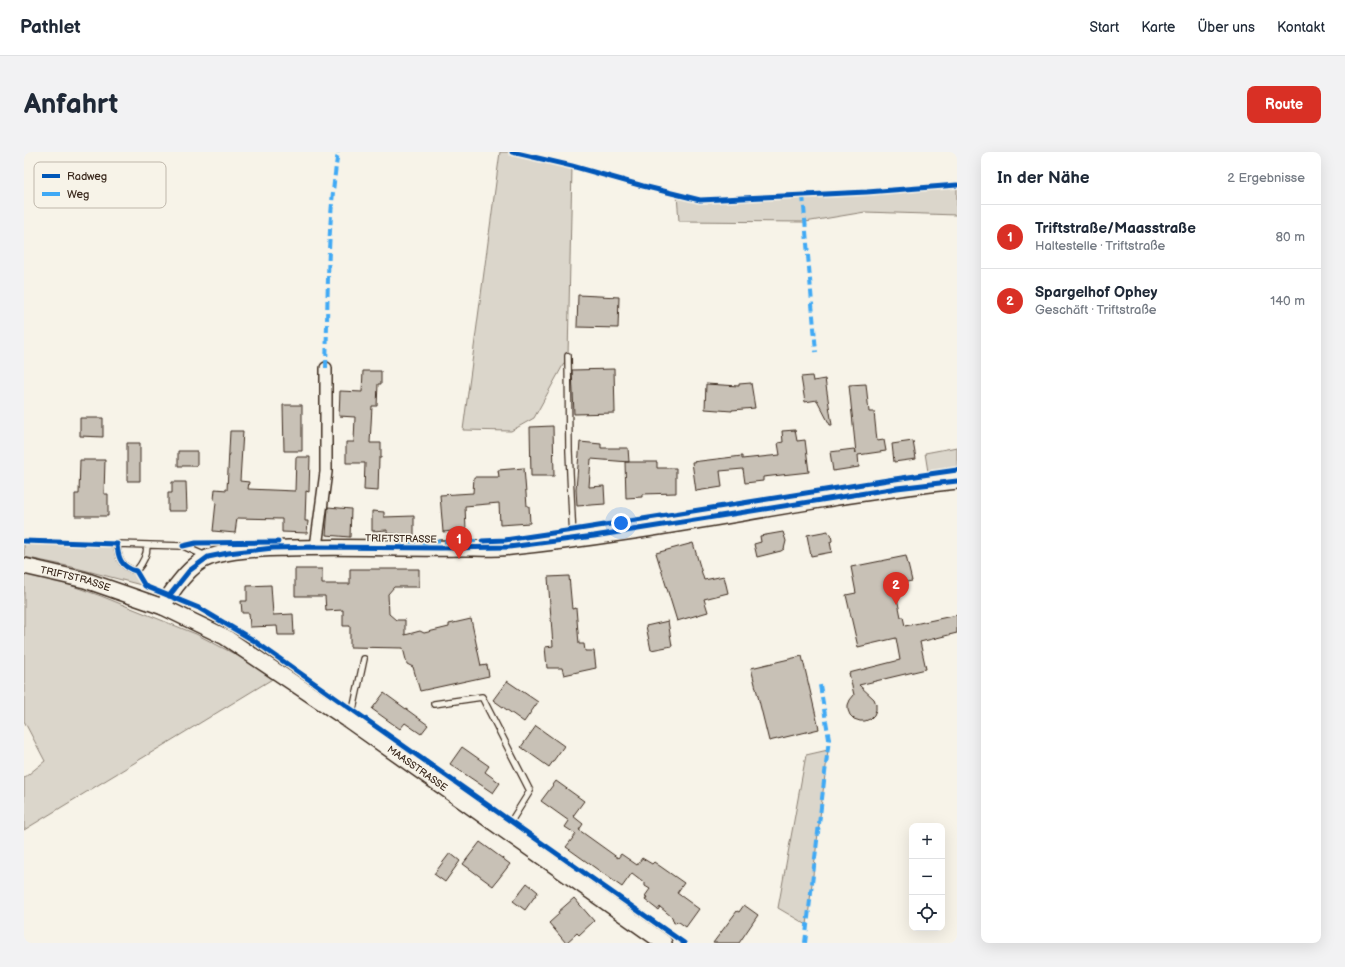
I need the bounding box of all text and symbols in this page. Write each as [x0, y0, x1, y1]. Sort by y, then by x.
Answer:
text: Pathlet [20, 16, 81, 39]
text: Start [1089, 19, 1119, 36]
text: Karte [1141, 19, 1175, 36]
text: Über uns [1197, 19, 1255, 36]
text: Kontakt [1277, 19, 1325, 36]
button: Route [1247, 86, 1321, 123]
text: Anfahrt [24, 88, 118, 121]
legend [34, 162, 166, 208]
text: In der Nähe [997, 168, 1090, 188]
text: Radweg [67, 170, 107, 183]
text: 2 Ergebnisse [1227, 170, 1305, 186]
text: Weg [67, 188, 89, 201]
text: Triftstraße/Maasstraße [1035, 219, 1196, 238]
text: 1 [1007, 229, 1013, 245]
text: 80 m [1276, 229, 1305, 245]
text: Haltestelle · Triftstraße [1035, 238, 1165, 254]
text: Spargelhof Ophey [1035, 283, 1157, 302]
text: 2 [1006, 293, 1014, 309]
text: 140 m [1270, 293, 1305, 309]
text: Geschäft · Triftstraße [1035, 302, 1156, 318]
your location [611, 513, 631, 533]
pin: 1 [446, 526, 472, 559]
street label: TRIFTSTRASSE [365, 532, 437, 546]
street label: TRIFTSTRASSE [39, 564, 112, 594]
pin: 2 [883, 572, 909, 605]
street label: MAASSTRASSE [385, 743, 450, 794]
map controls [909, 823, 945, 931]
button: + [909, 823, 945, 859]
button: − [909, 859, 945, 895]
button: locate [909, 895, 945, 931]

